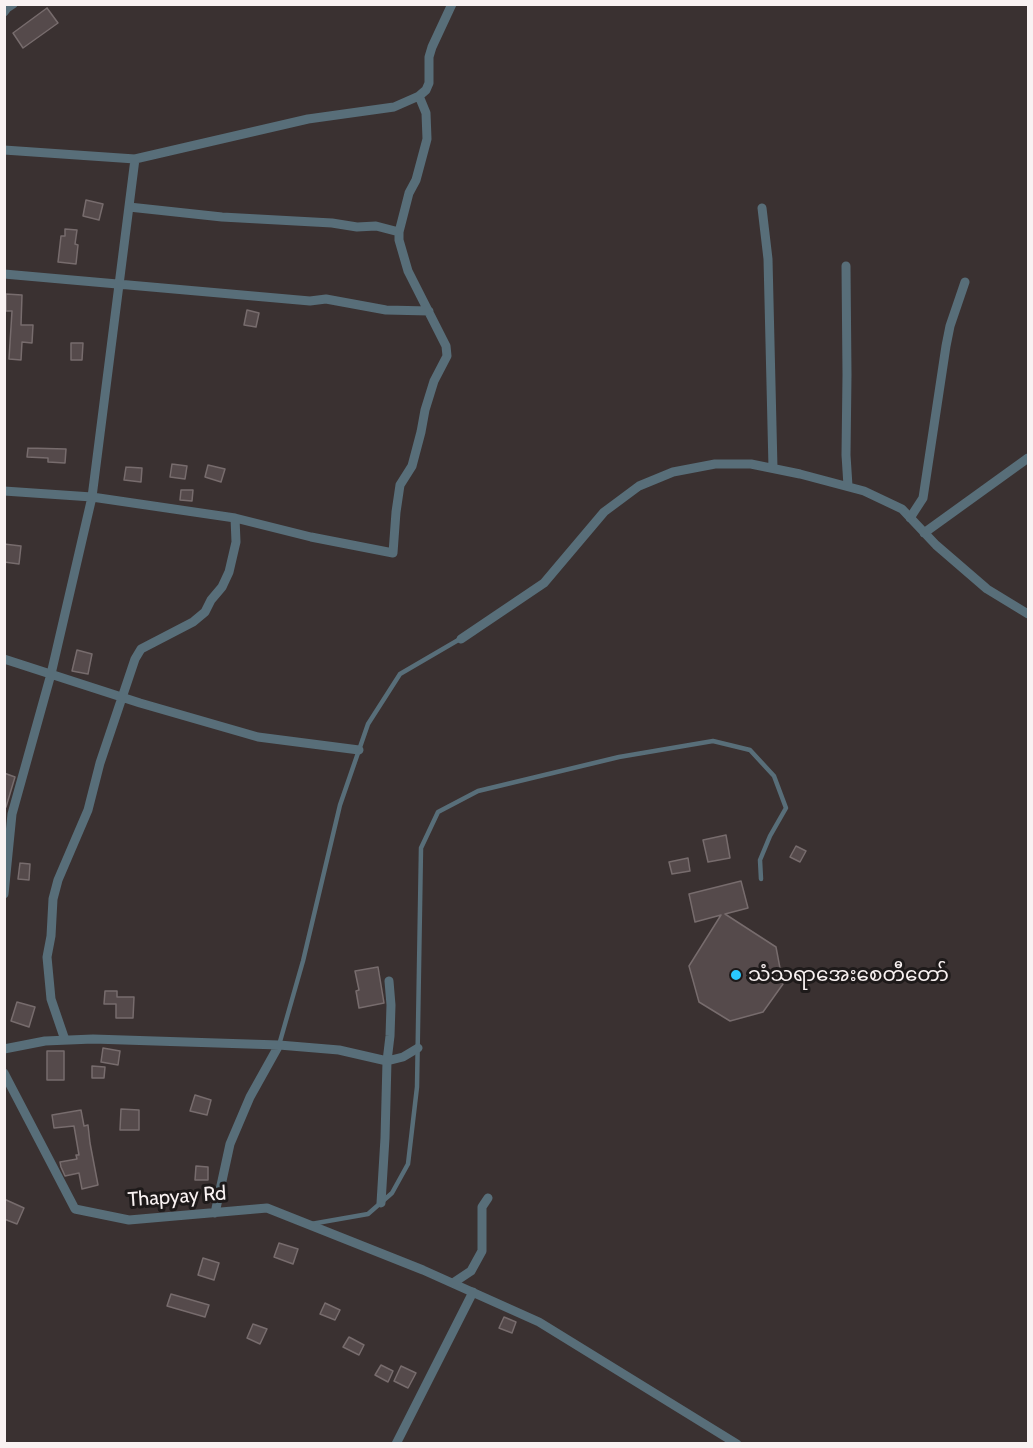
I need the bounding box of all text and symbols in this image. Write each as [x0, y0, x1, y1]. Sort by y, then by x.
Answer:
place label: သံသရာအေးစေတီတော် [748, 963, 949, 987]
marker: သံသရာအေးစေတီတော် [729, 968, 743, 982]
street label: Thapyay Rd [127, 1182, 227, 1212]

